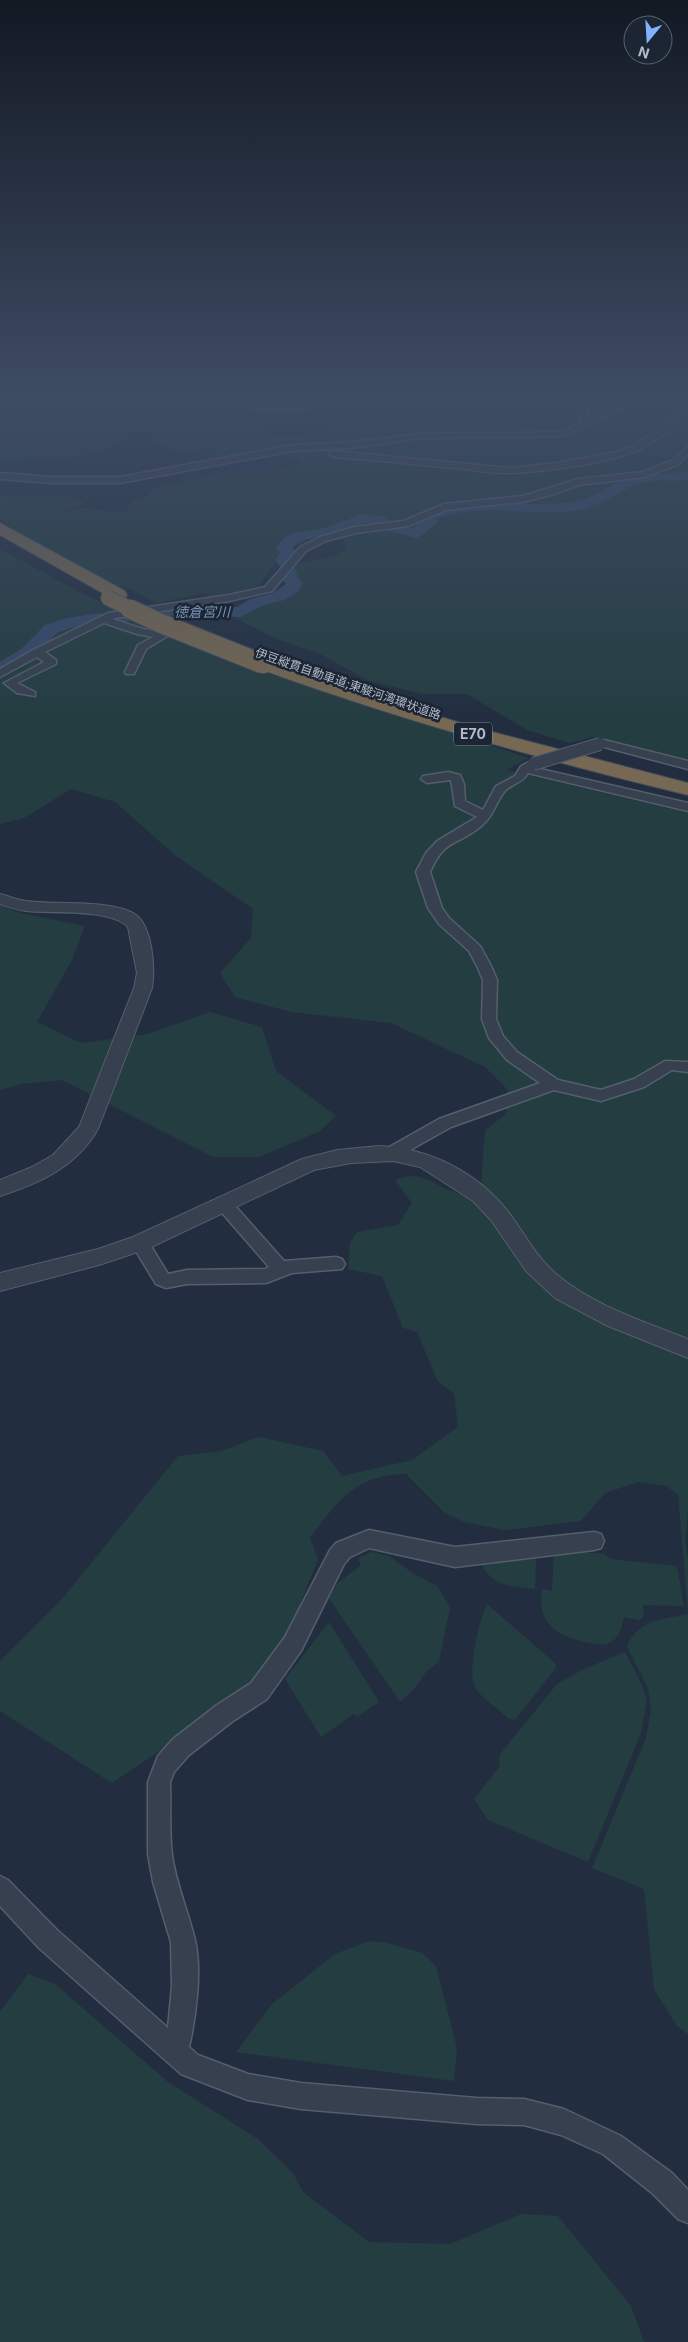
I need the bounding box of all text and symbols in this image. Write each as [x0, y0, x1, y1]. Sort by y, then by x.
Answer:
north arrow [623, 15, 673, 65]
text: N [636, 43, 652, 63]
water label: 徳倉宮川 [174, 603, 232, 620]
street label: 伊豆縦貫自動車道;東駿河湾環状道路 [253, 645, 443, 722]
road number: E70 [454, 722, 492, 746]

